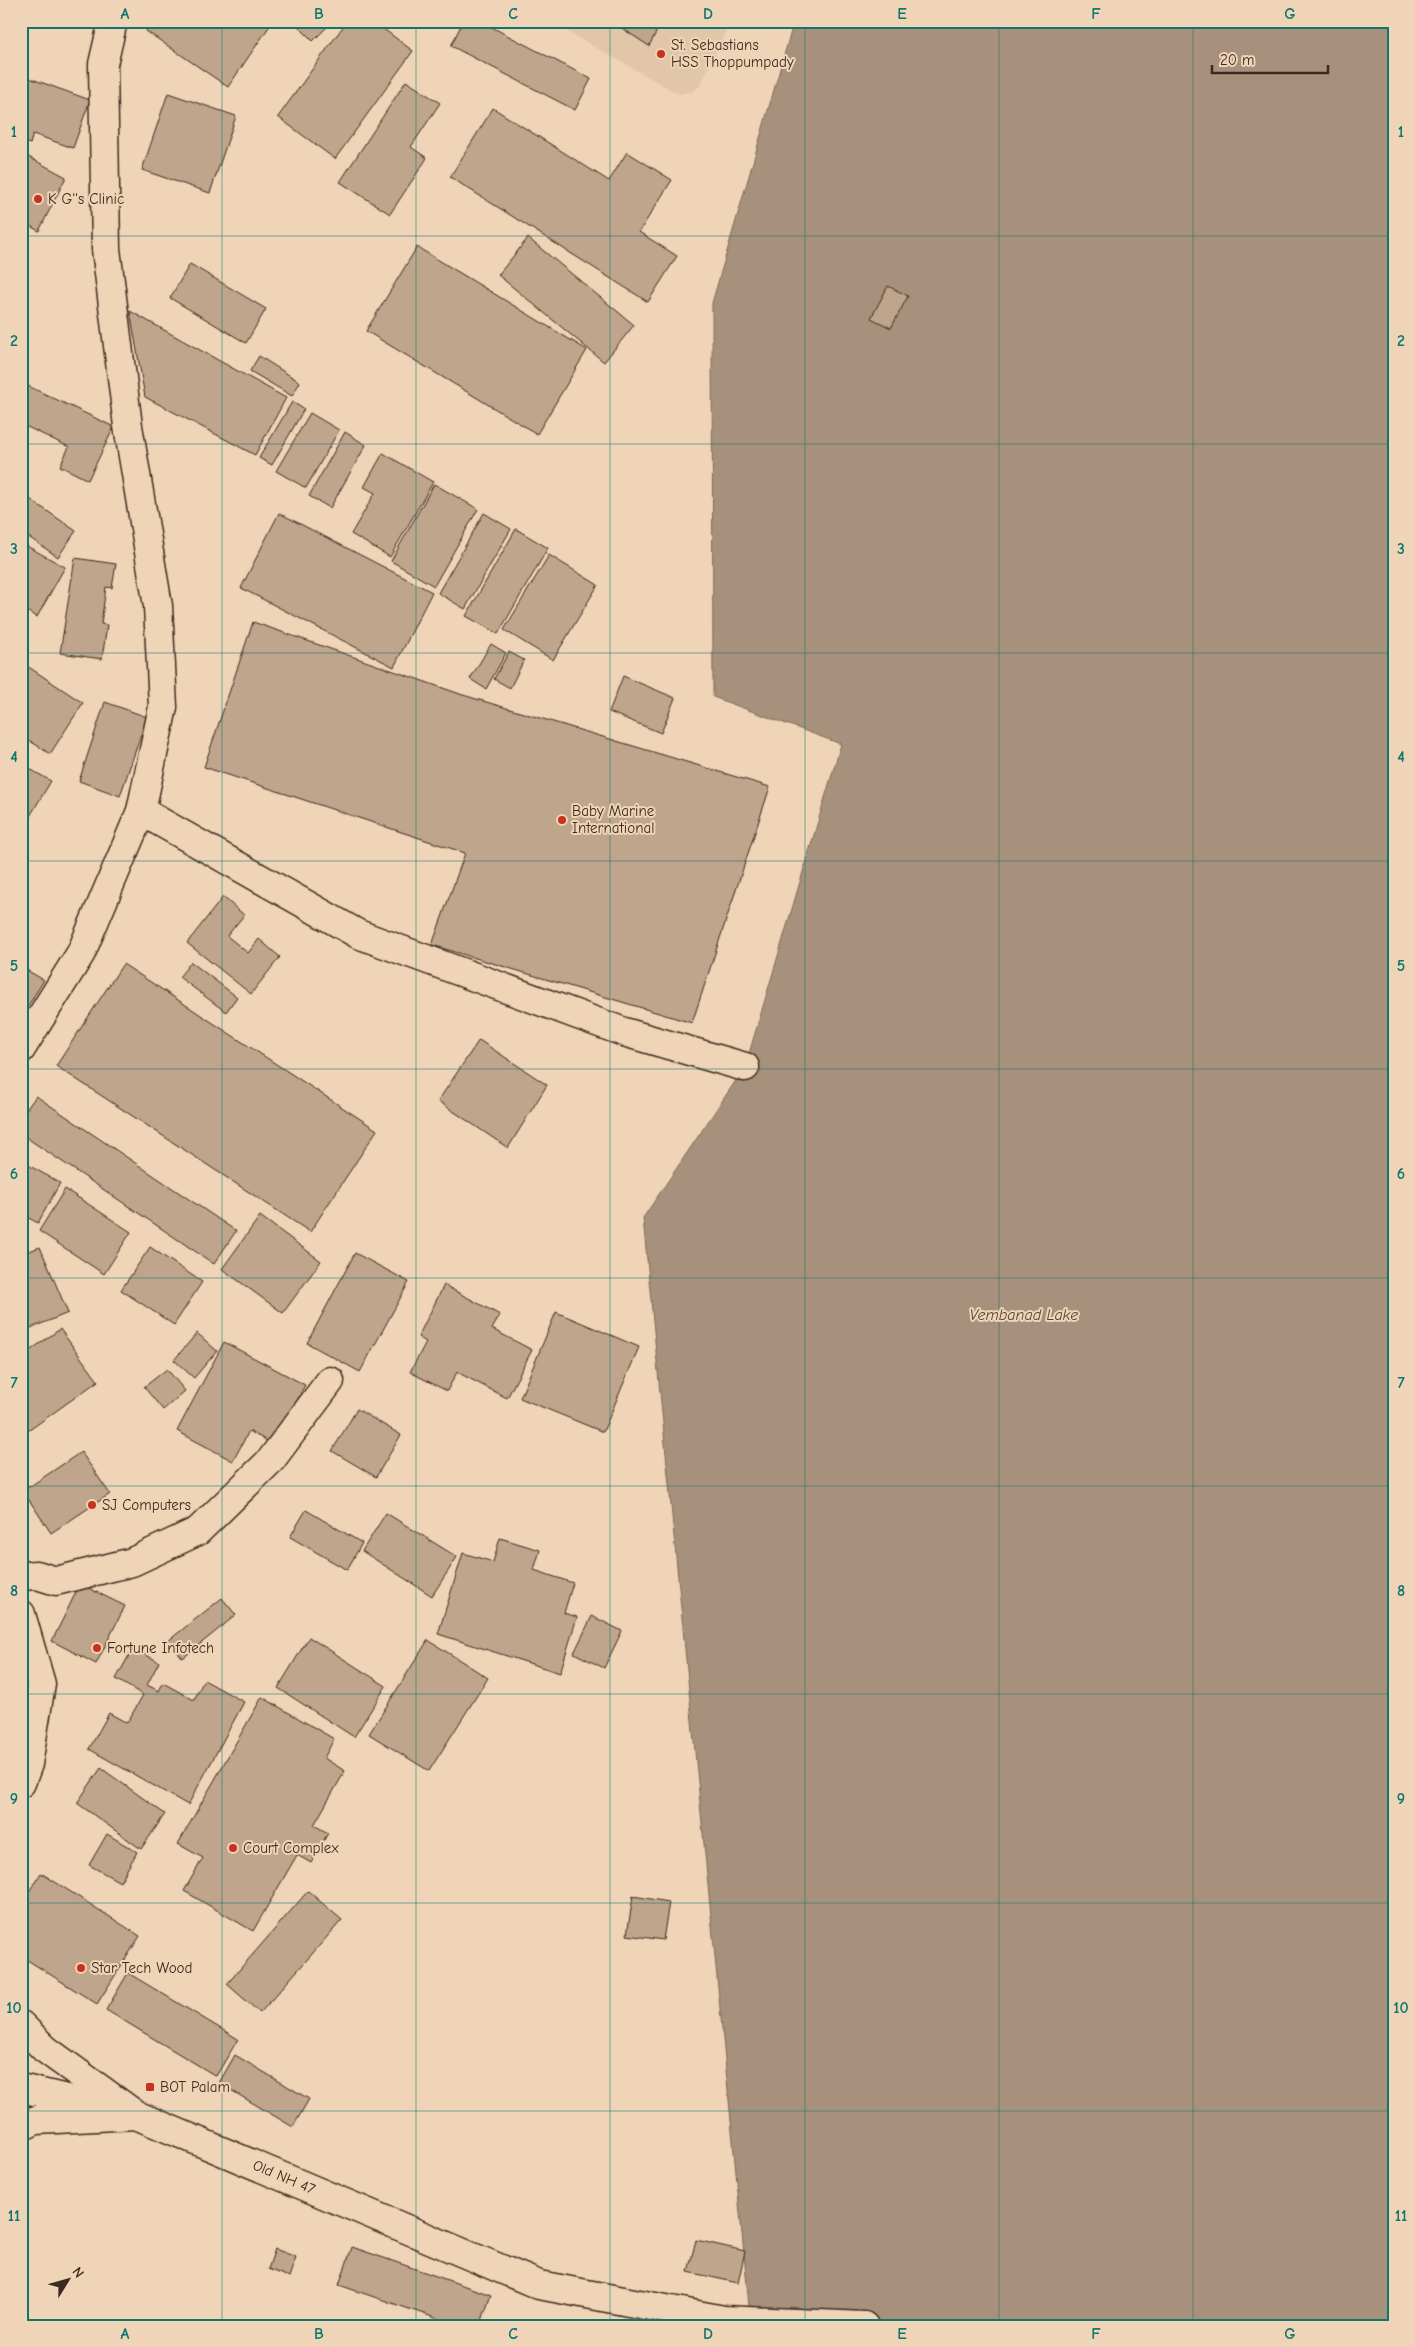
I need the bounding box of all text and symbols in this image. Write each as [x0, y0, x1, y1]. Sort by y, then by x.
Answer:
text: A [121, 5, 130, 23]
text: B [314, 5, 324, 23]
text: C [508, 5, 518, 23]
text: D [703, 5, 713, 23]
text: E [897, 5, 907, 23]
text: F [1091, 5, 1101, 23]
text: G [1284, 5, 1296, 23]
place label: St. Sebastians HSS Thoppumpady [671, 36, 794, 71]
scale bar [1212, 42, 1329, 74]
marker: St. Sebastians HSS Thoppumpady [655, 48, 667, 60]
text: 20 m [1220, 51, 1254, 69]
text: 1 [11, 123, 17, 141]
text: 1 [1398, 123, 1404, 141]
place label: K G''s Clinic [48, 190, 124, 208]
marker: K G''s Clinic [32, 193, 44, 205]
text: 2 [10, 332, 18, 350]
text: 2 [1397, 332, 1405, 350]
text: 3 [10, 540, 18, 558]
text: 3 [1397, 540, 1405, 558]
text: 4 [10, 748, 18, 766]
text: 4 [1397, 748, 1405, 766]
place label: Baby Marine International [572, 802, 655, 837]
marker: Baby Marine International [556, 814, 568, 826]
text: 5 [10, 957, 18, 975]
text: 5 [1397, 957, 1405, 975]
text: 6 [10, 1165, 18, 1183]
text: 6 [1397, 1165, 1405, 1183]
water label: Vembanad Lake [970, 1306, 1078, 1324]
text: 7 [10, 1374, 18, 1392]
text: 7 [1397, 1374, 1405, 1392]
place label: SJ Computers [102, 1496, 191, 1514]
marker: SJ Computers [86, 1499, 98, 1511]
text: 8 [10, 1582, 18, 1600]
text: 8 [1397, 1582, 1405, 1600]
place label: Fortune Infotech [107, 1639, 214, 1657]
marker: Fortune Infotech [91, 1642, 103, 1654]
text: 9 [10, 1790, 18, 1808]
text: 9 [1397, 1790, 1405, 1808]
place label: Court Complex [243, 1839, 339, 1857]
marker: Court Complex [227, 1842, 239, 1854]
place label: Star Tech Wood [91, 1959, 193, 1977]
marker: Star Tech Wood [75, 1962, 87, 1974]
text: 10 [6, 1999, 22, 2017]
text: 10 [1393, 1999, 1409, 2017]
place label: BOT Palam [160, 2078, 230, 2096]
marker: BOT Palam [144, 2081, 156, 2093]
street label: Old NH 47 [250, 2156, 318, 2198]
text: 11 [8, 2207, 20, 2225]
text: 11 [1395, 2207, 1407, 2225]
north arrow [42, 2254, 92, 2304]
text: N [68, 2264, 88, 2281]
text: A [121, 2325, 130, 2343]
text: B [314, 2325, 324, 2343]
text: C [508, 2325, 518, 2343]
text: D [703, 2325, 713, 2343]
text: E [897, 2325, 907, 2343]
text: F [1091, 2325, 1101, 2343]
text: G [1284, 2325, 1296, 2343]

